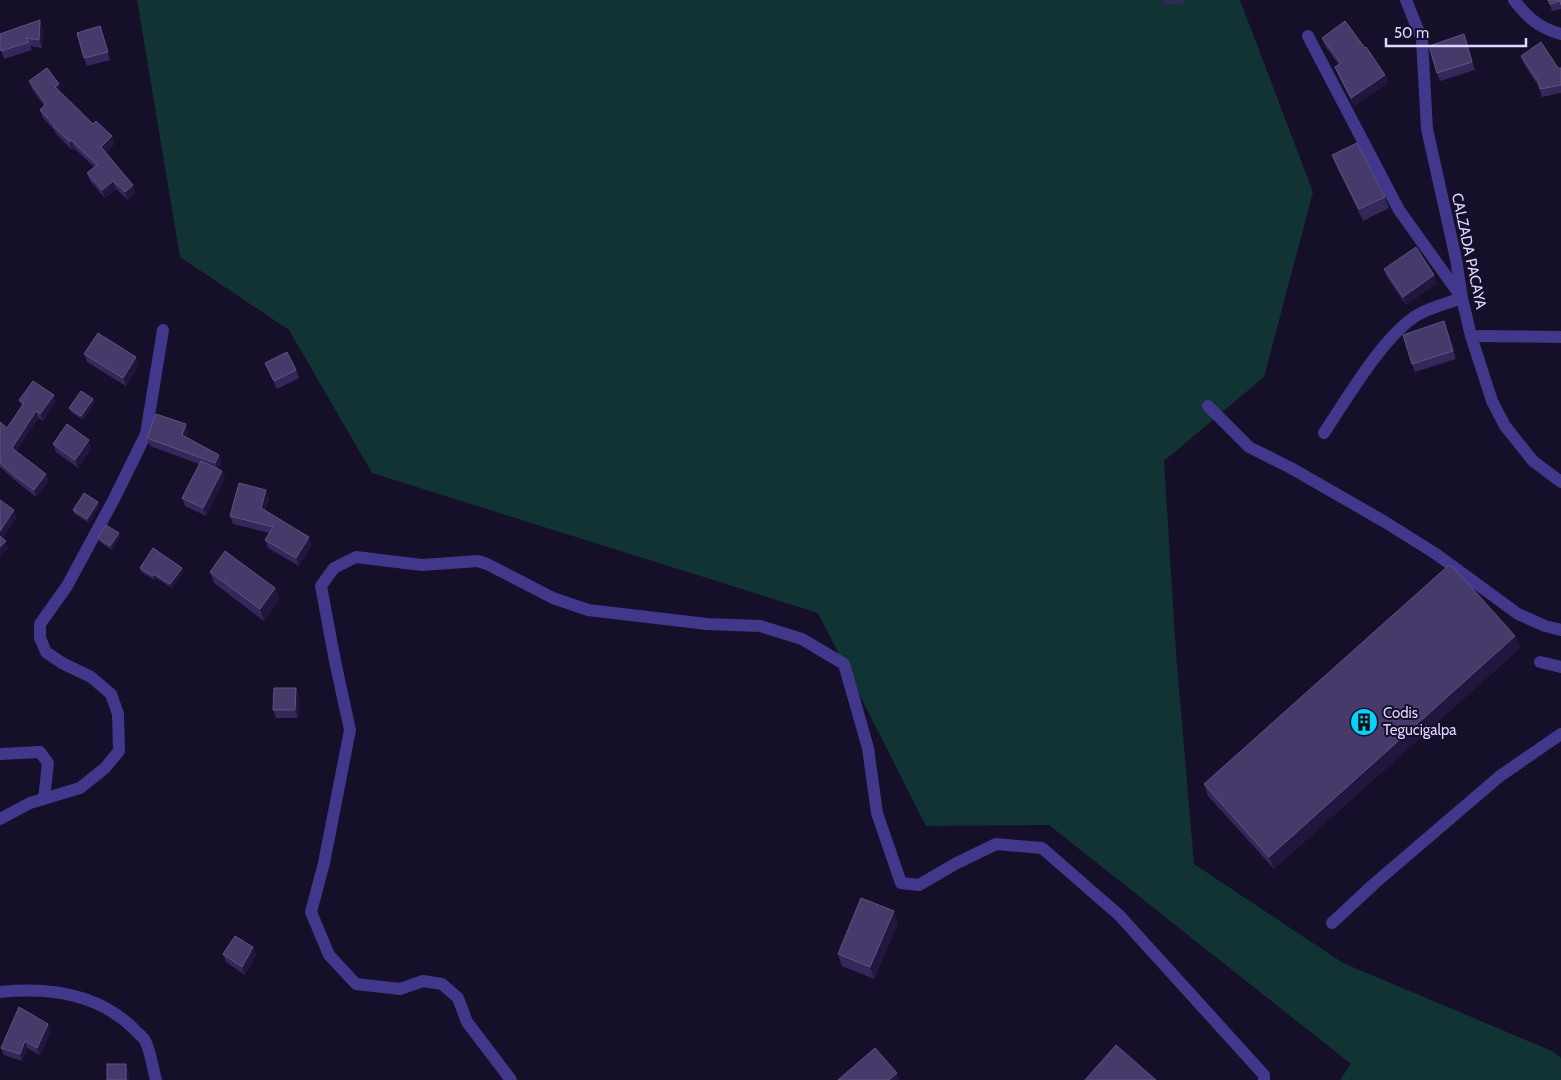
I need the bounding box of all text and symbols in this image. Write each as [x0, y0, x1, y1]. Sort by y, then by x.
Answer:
scale bar [1386, 15, 1526, 47]
text: 50 m [1394, 24, 1429, 42]
street label: CALZADA PACAYA [1448, 191, 1490, 311]
place label: Codis Tegucigalpa [1383, 704, 1457, 739]
building icon: Codis Tegucigalpa [1349, 707, 1379, 737]

